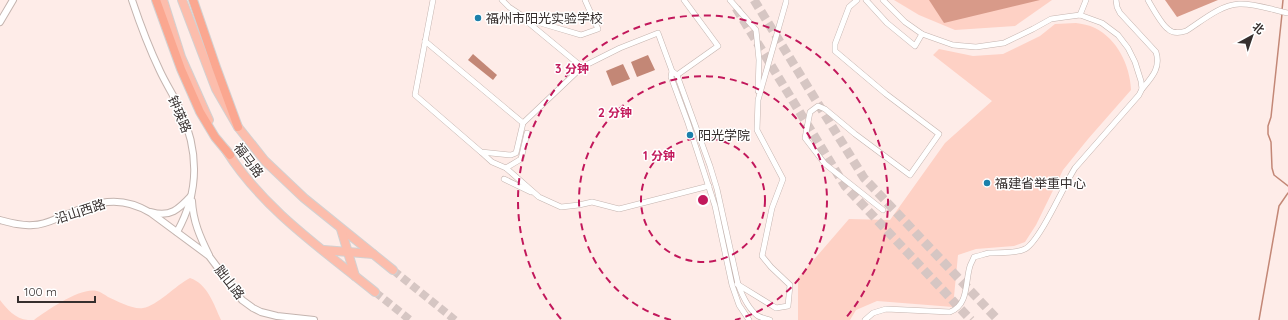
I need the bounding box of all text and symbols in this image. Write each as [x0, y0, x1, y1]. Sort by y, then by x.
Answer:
place label: 福州市阳光实验学校 [486, 10, 603, 26]
marker: 福州市阳光实验学校 [473, 13, 483, 23]
north arrow [1232, 16, 1272, 56]
text: 北 [1250, 19, 1267, 37]
text: 3 分钟 [555, 61, 589, 76]
street label: 钟瑛路 [165, 93, 195, 135]
text: 2 分钟 [598, 105, 632, 120]
place label: 阳光学院 [698, 127, 750, 143]
marker: 阳光学院 [685, 130, 695, 140]
street label: 福马路 [231, 140, 267, 180]
text: 1 分钟 [643, 148, 675, 163]
place label: 福建省举重中心 [995, 175, 1086, 191]
marker: 福建省举重中心 [982, 178, 992, 188]
centre of rings [696, 193, 710, 207]
street label: 沿山西路 [53, 195, 107, 227]
street label: 胐山路 [212, 262, 248, 302]
scale bar [18, 278, 95, 304]
text: 100 m [24, 284, 57, 299]

